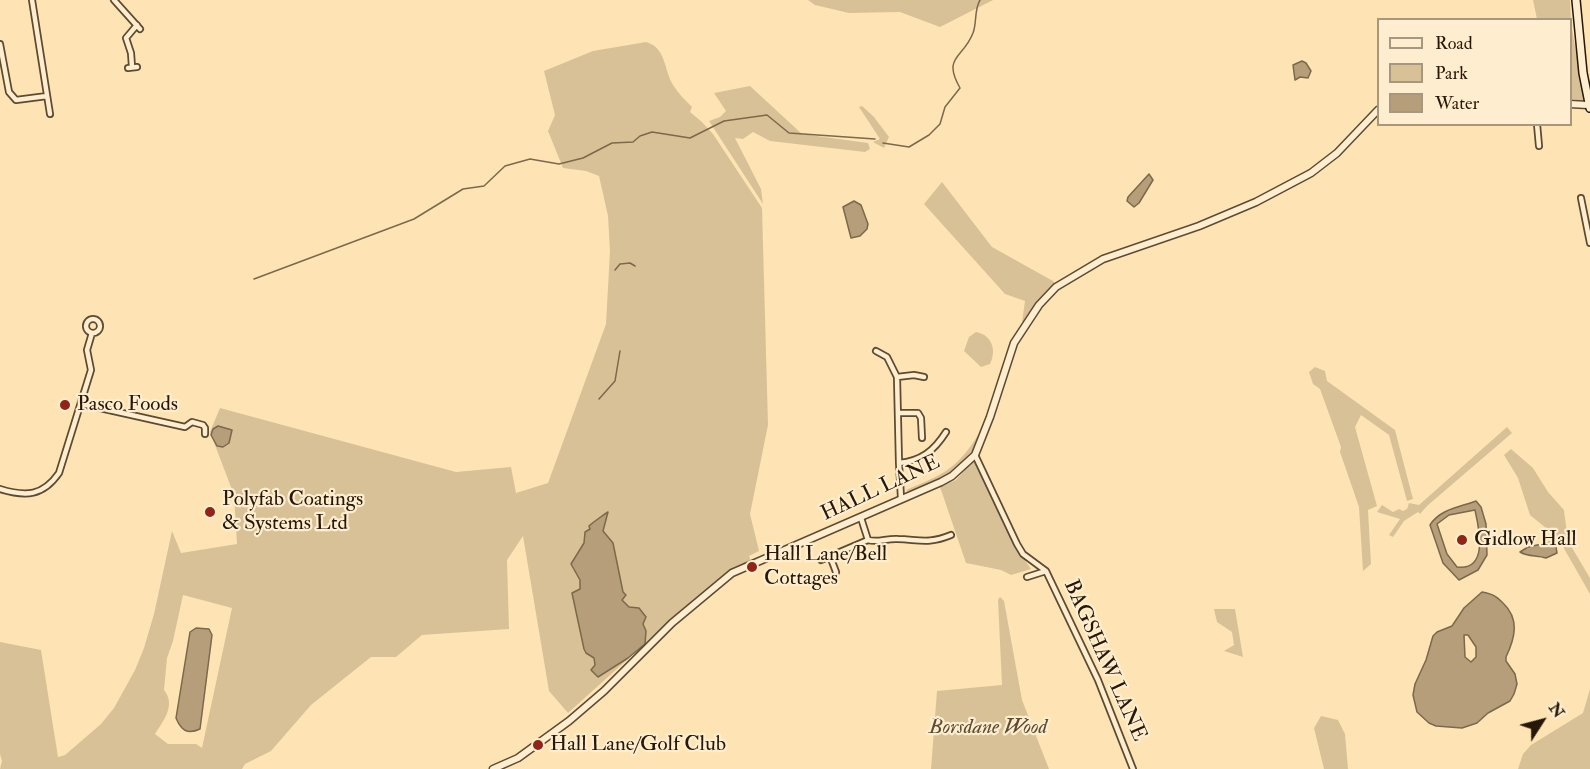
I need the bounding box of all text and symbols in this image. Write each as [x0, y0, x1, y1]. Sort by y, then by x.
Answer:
legend [1377, 18, 1572, 126]
text: Road [1435, 32, 1473, 55]
text: Park [1435, 62, 1468, 85]
text: Water [1435, 92, 1479, 115]
place label: Pasco Foods [77, 392, 178, 418]
marker: Pasco Foods [58, 398, 72, 412]
street label: HALL LANE [818, 450, 944, 528]
place label: Polyfab Coatings & Systems Ltd [222, 487, 363, 537]
marker: Polyfab Coatings & Systems Ltd [203, 505, 217, 519]
place label: Gidlow Hall [1474, 527, 1577, 553]
marker: Gidlow Hall [1455, 533, 1469, 547]
place label: Hall Lane/Bell Cottages [764, 542, 887, 592]
marker: Hall Lane/Bell Cottages [745, 560, 759, 574]
street label: BAGSHAW LANE [1057, 576, 1151, 746]
north arrow [1512, 691, 1572, 751]
text: N [1544, 699, 1569, 722]
park label: Borsdane Wood [929, 715, 1047, 741]
place label: Hall Lane/Golf Club [550, 732, 726, 758]
marker: Hall Lane/Golf Club [531, 738, 545, 752]

